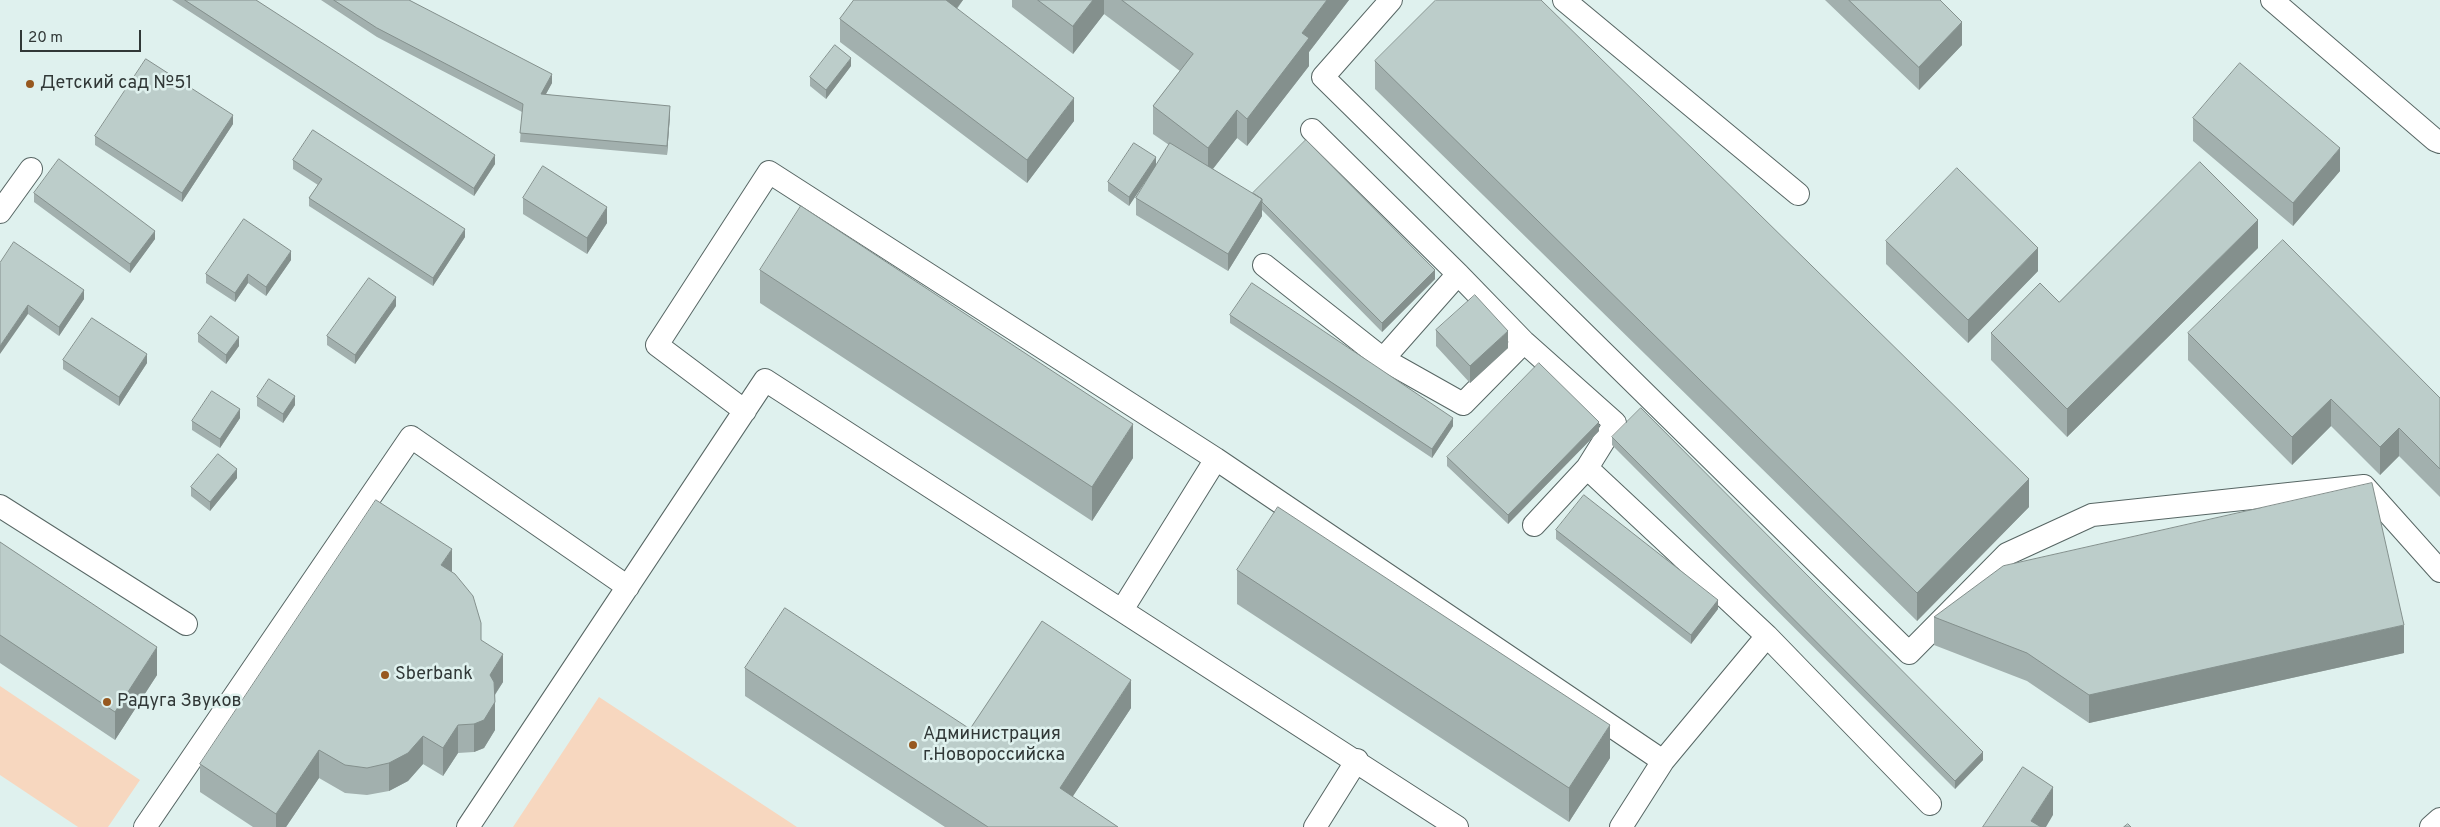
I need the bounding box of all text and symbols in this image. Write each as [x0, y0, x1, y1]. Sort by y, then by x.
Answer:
scale bar [22, 20, 144, 52]
text: 20 m [28, 29, 63, 48]
place label: Детский сад №51 [40, 73, 192, 95]
marker: Детский сад №51 [24, 78, 36, 90]
place label: Sberbank [395, 664, 473, 686]
marker: Sberbank [379, 669, 391, 681]
place label: Радуга Звуков [117, 691, 242, 713]
marker: Радуга Звуков [101, 696, 113, 708]
place label: Администрация г.Новороссийска [923, 724, 1065, 766]
marker: Администрация г.Новороссийска [907, 739, 919, 751]

